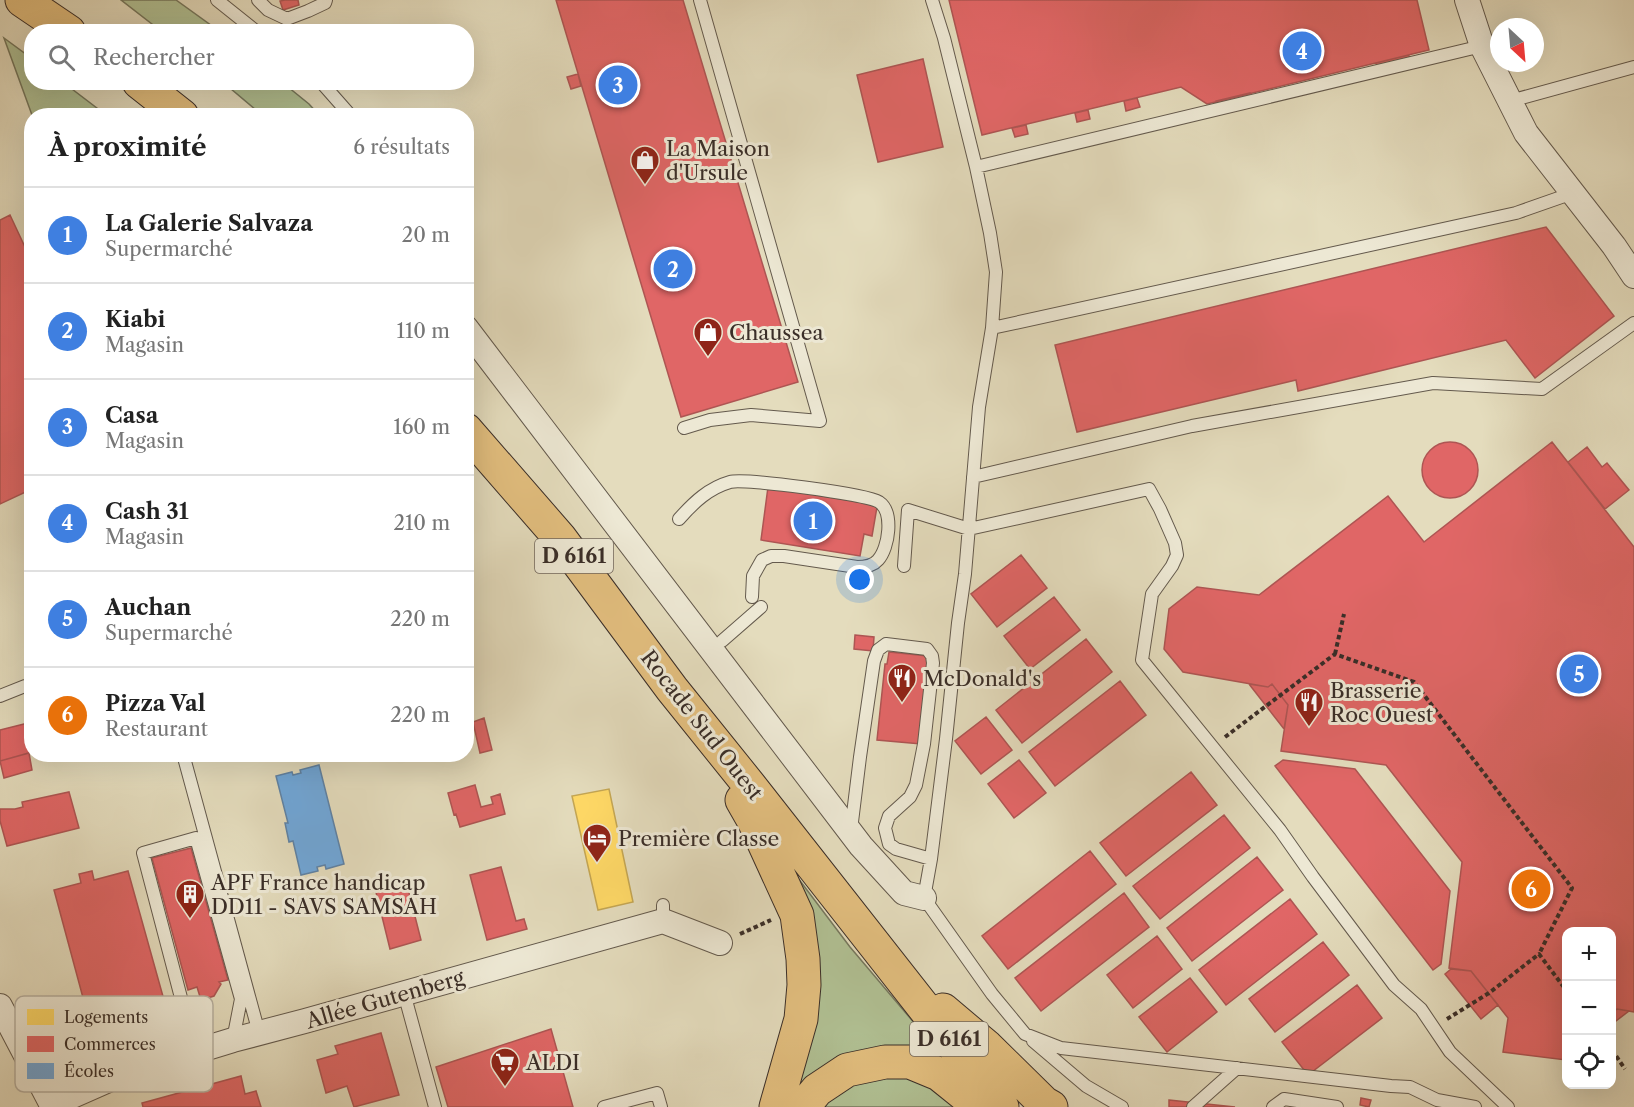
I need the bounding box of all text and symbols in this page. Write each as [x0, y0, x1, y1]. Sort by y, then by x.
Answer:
north arrow [1490, 18, 1544, 72]
search box [24, 24, 474, 90]
pin: 4 [1282, 28, 1322, 74]
icon: search [45, 41, 78, 74]
text: Rechercher [93, 44, 215, 71]
pin: 3 [598, 62, 638, 107]
text: À proximité [48, 131, 207, 163]
text: 6 résultats [353, 135, 450, 159]
place label: La Maison d'Ursule [666, 136, 770, 185]
shop icon: La Maison d'Ursule [629, 144, 661, 186]
text: La Galerie Salvaza [105, 210, 313, 237]
text: 1 [63, 223, 72, 247]
text: 20 m [402, 223, 450, 247]
text: Supermarché [105, 237, 233, 261]
pin: 2 [654, 246, 692, 292]
text: Kiabi [105, 306, 165, 333]
shop icon: Chaussea [692, 316, 724, 358]
text: 2 [62, 319, 73, 343]
text: 110 m [397, 319, 450, 343]
place label: Chaussea [729, 320, 824, 345]
text: Magasin [105, 333, 184, 357]
text: Casa [105, 402, 158, 429]
text: 3 [62, 415, 73, 439]
text: 160 m [393, 415, 450, 439]
text: Magasin [105, 429, 184, 453]
text: Cash 31 [105, 498, 189, 525]
pin: 1 [794, 498, 832, 544]
text: 4 [62, 511, 73, 535]
text: 210 m [393, 511, 450, 535]
text: Magasin [105, 525, 184, 549]
road number: D 6161 [535, 539, 613, 573]
your location [845, 565, 874, 594]
text: Auchan [105, 594, 191, 621]
text: 5 [62, 607, 73, 631]
text: 220 m [390, 607, 450, 631]
text: Supermarché [105, 621, 233, 645]
street label: Rocade Sud Ouest [636, 645, 768, 805]
pin: 5 [1560, 652, 1598, 696]
restaurant icon: McDonald's [886, 662, 918, 704]
place label: McDonald's [923, 666, 1041, 691]
place label: Brasserie Roc Ouest [1330, 678, 1434, 727]
restaurant icon: Brasserie Roc Ouest [1293, 686, 1325, 728]
text: Pizza Val [105, 690, 205, 717]
text: 6 [62, 703, 73, 727]
text: 220 m [390, 703, 450, 727]
text: Restaurant [105, 717, 208, 741]
hotel icon: Première Classe [581, 822, 613, 864]
place label: Première Classe [618, 826, 779, 851]
pin: 6 [1512, 866, 1550, 912]
place label: APF France handicap DD11 - SAVS SAMSAH [210, 870, 437, 919]
building icon: APF France handicap DD11 - SAVS SAMSAH [174, 878, 206, 920]
map controls [1562, 927, 1616, 1089]
button: + [1562, 927, 1616, 981]
street label: Allée Gutenberg [302, 964, 468, 1034]
button: − [1562, 981, 1616, 1035]
legend [15, 996, 213, 1092]
text: Logements [64, 1007, 148, 1027]
road number: D 6161 [910, 1022, 988, 1056]
text: Commerces [64, 1034, 156, 1054]
button: locate [1562, 1035, 1616, 1089]
supermarket icon: ALDI [489, 1046, 521, 1088]
place label: ALDI [525, 1050, 580, 1075]
text: Écoles [64, 1061, 114, 1081]

